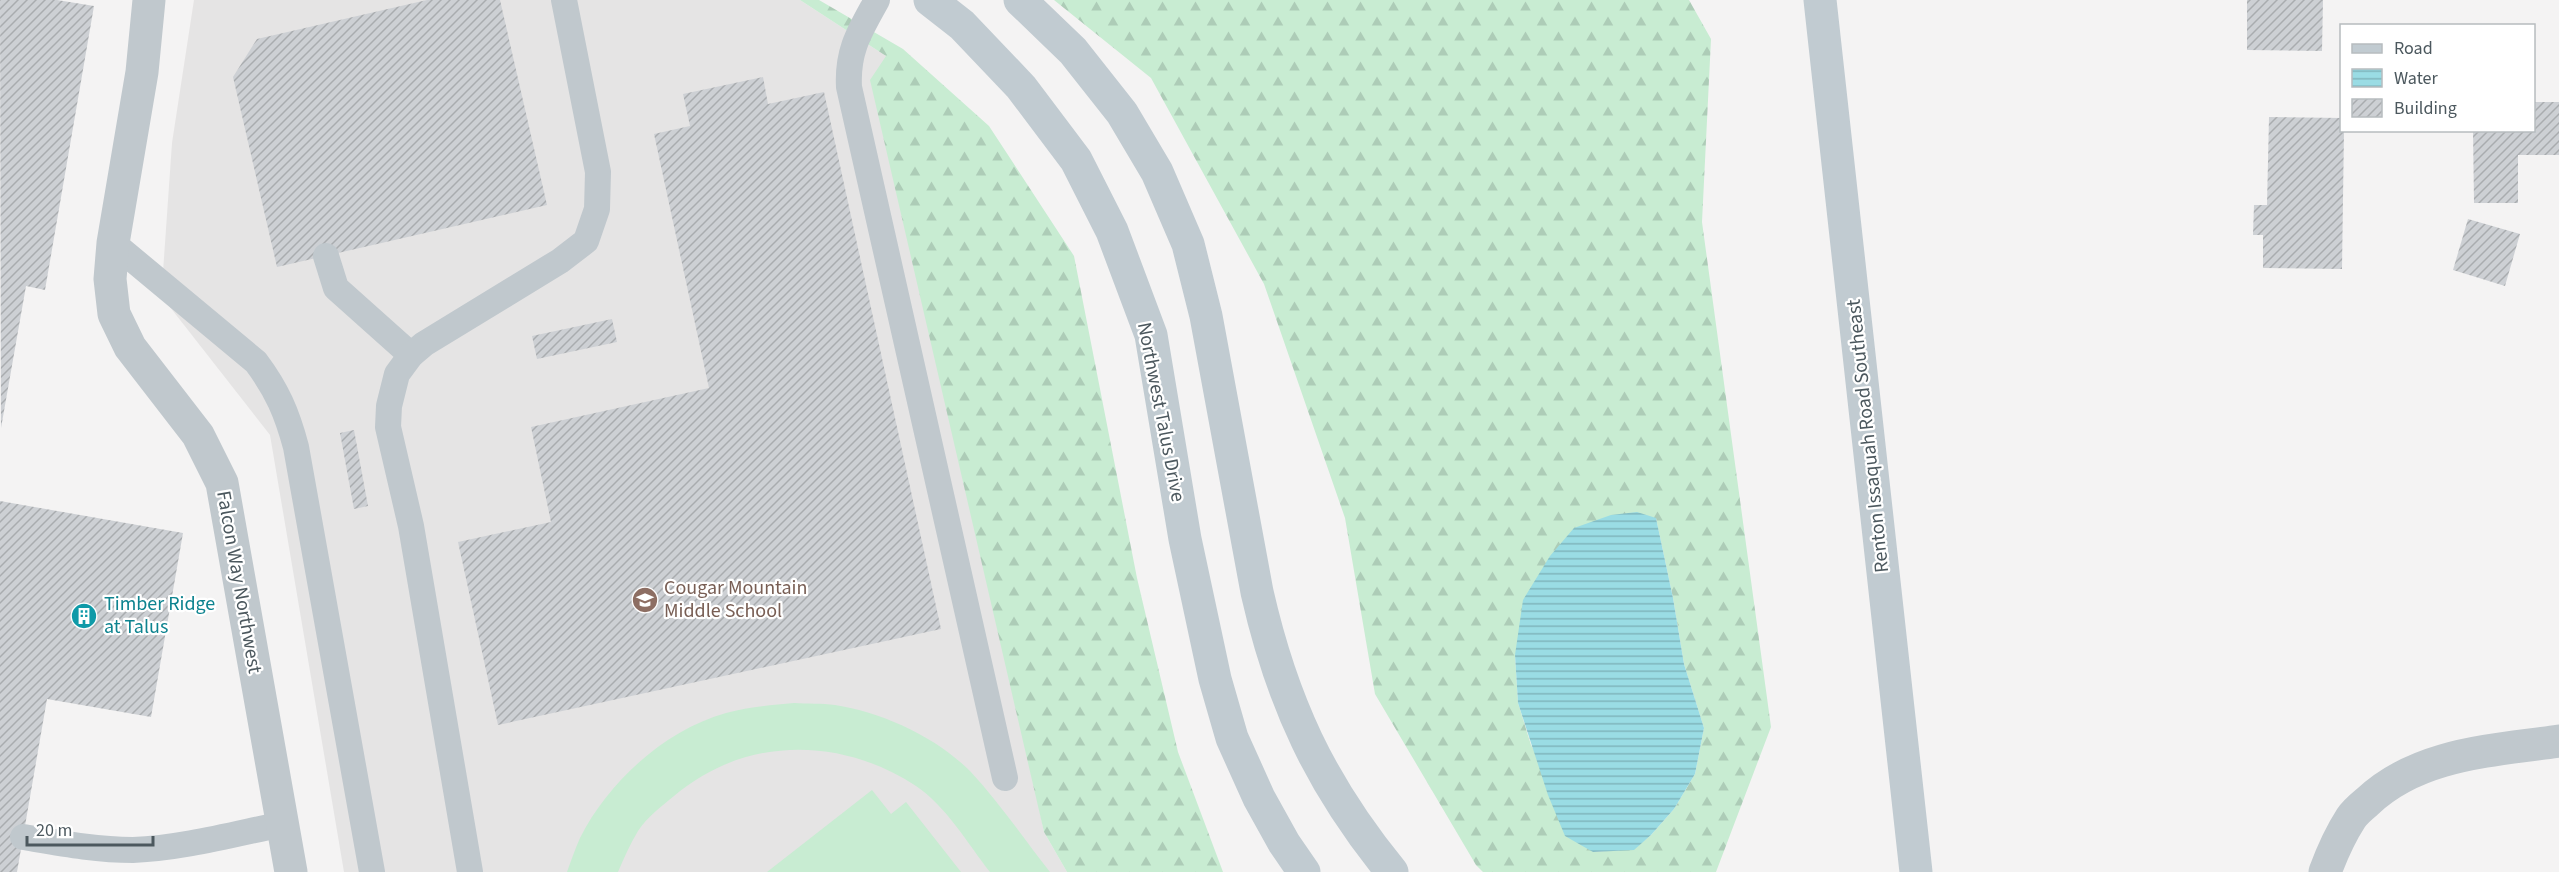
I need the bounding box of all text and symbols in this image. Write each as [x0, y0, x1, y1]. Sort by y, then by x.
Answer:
legend [2340, 24, 2535, 132]
text: Road [2394, 36, 2433, 61]
text: Water [2394, 66, 2438, 91]
text: Building [2394, 96, 2457, 121]
street label: Renton Issaquah Road Southeast [1840, 298, 1896, 574]
street label: Northwest Talus Drive [1130, 320, 1192, 504]
street label: Falcon Way Northwest [209, 488, 269, 676]
place label: Cougar Mountain Middle School [664, 574, 807, 625]
school or university icon: Cougar Mountain Middle School [630, 585, 660, 615]
place label: Timber Ridge at Talus [104, 590, 215, 641]
building icon: Timber Ridge at Talus [69, 601, 99, 631]
scale bar [27, 809, 153, 847]
text: 20 m [36, 818, 72, 843]

